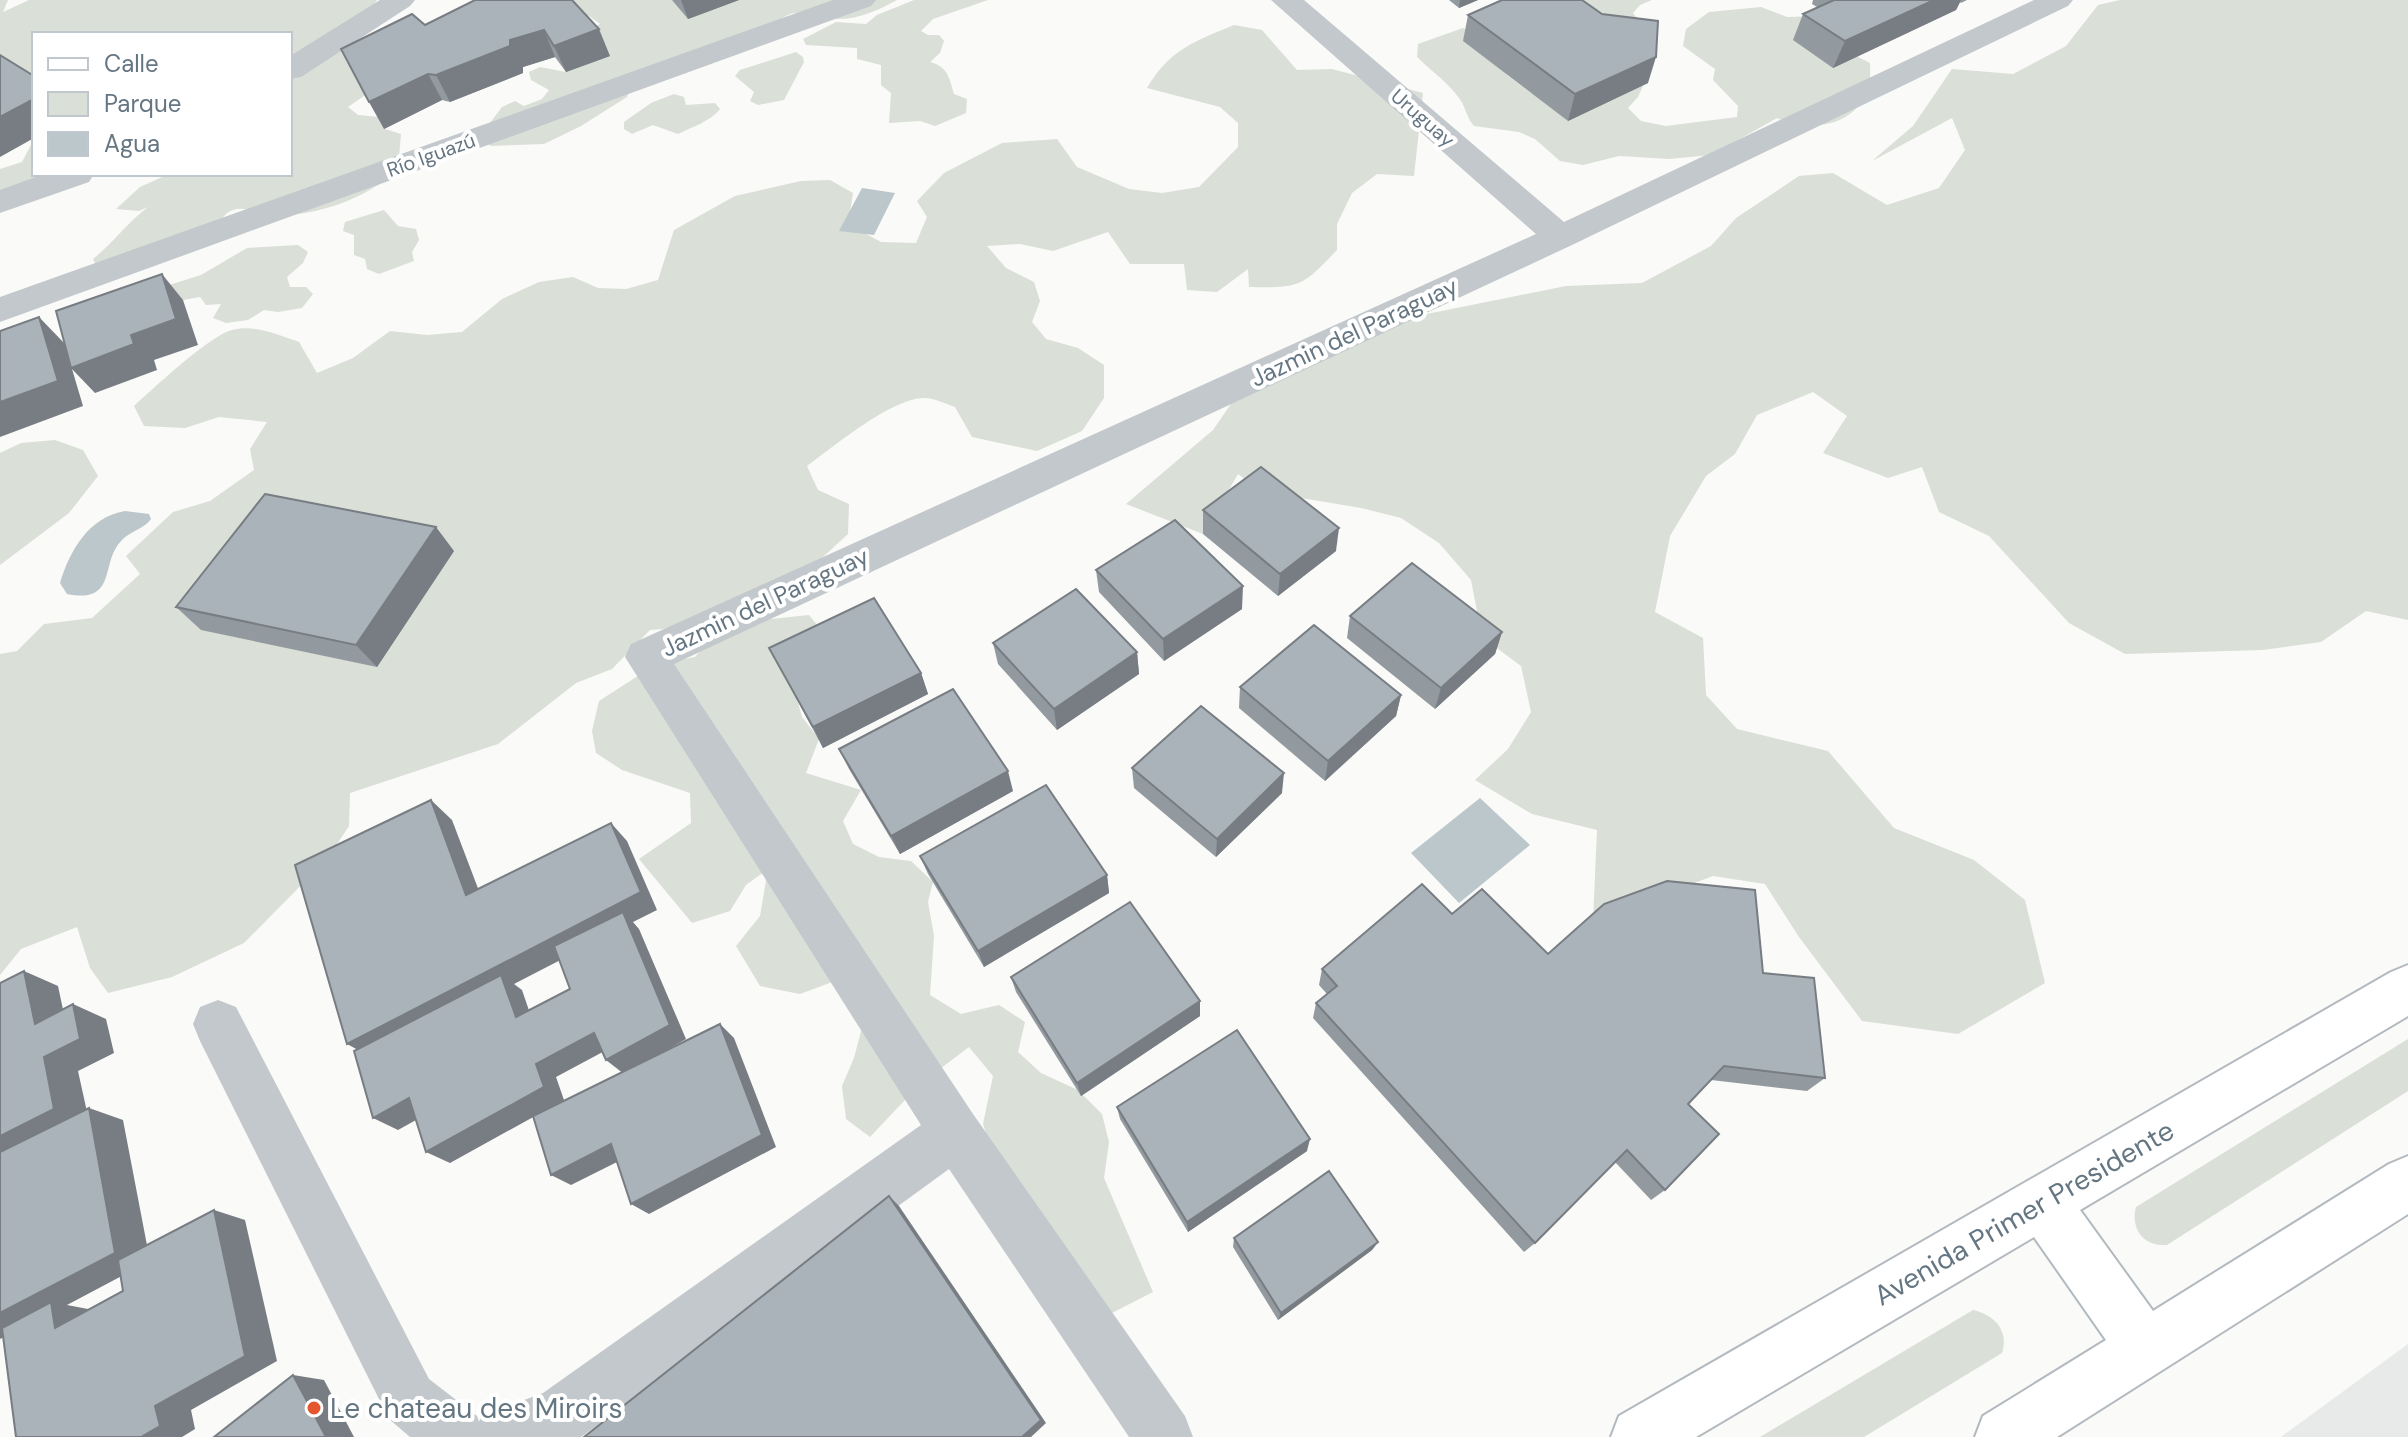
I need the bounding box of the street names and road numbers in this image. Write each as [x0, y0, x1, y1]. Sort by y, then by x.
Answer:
street label: Uruguay [1386, 83, 1460, 153]
street label: Río Iguazú [383, 127, 479, 183]
street label: Jazmin del Paraguay [1245, 270, 1463, 394]
street label: Jazmin del Paraguay [656, 540, 874, 664]
street label: Avenida Primer Presidente [1867, 1112, 2181, 1314]

